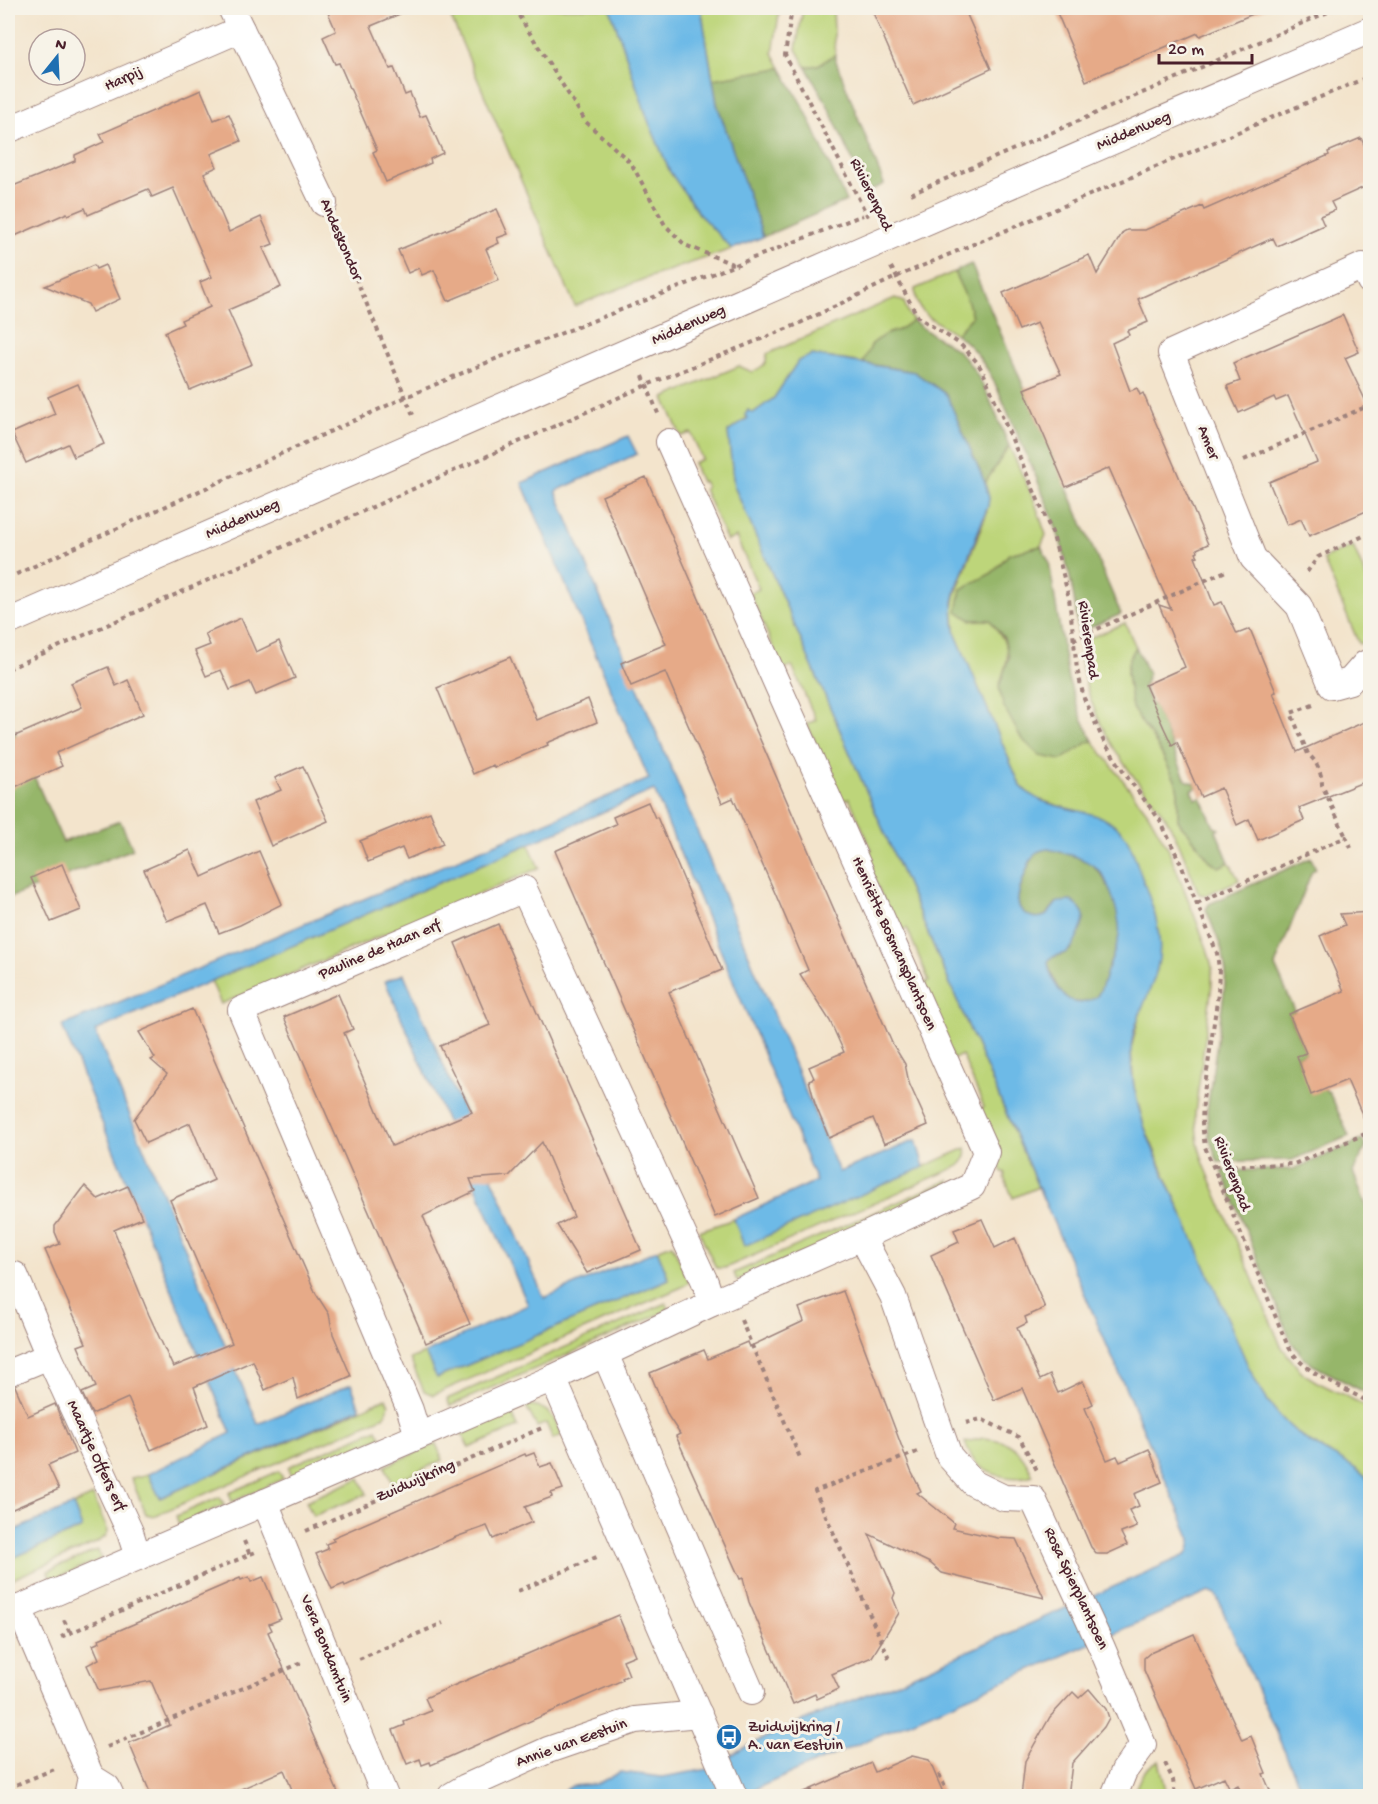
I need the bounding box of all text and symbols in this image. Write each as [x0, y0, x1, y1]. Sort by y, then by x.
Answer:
north arrow [27, 27, 87, 87]
scale bar [1159, 27, 1252, 65]
text: N [53, 35, 69, 57]
text: 20 m [1168, 40, 1204, 61]
street label: Harpij [102, 63, 146, 97]
street label: Middenweg [1094, 108, 1174, 156]
street label: Rivierenpad [844, 156, 896, 236]
street label: Andeskondor [314, 196, 366, 285]
street label: Middenweg [649, 301, 729, 351]
street label: Amer [1192, 423, 1223, 464]
street label: Middenweg [203, 495, 283, 545]
street label: Rivierenpad [1072, 600, 1102, 682]
street label: Henriëtte Bosmansplantsoen [846, 854, 940, 1034]
street label: Pauline de Haan erf [315, 916, 445, 986]
street label: Rivierenpad [1208, 1134, 1254, 1215]
street label: Maartje Offers erf [61, 1398, 129, 1515]
street label: Zuidwijkring [374, 1456, 458, 1508]
street label: Rosa Spierplantsoen [1038, 1525, 1112, 1653]
street label: Vera Bondamtuin [294, 1592, 355, 1706]
street label: Annie van Eestuin [514, 1715, 630, 1773]
place label: Zuidwijkring / A. van Eestuin [748, 1719, 843, 1756]
bus stop icon: Zuidwijkring / A. van Eestuin [714, 1722, 744, 1752]

